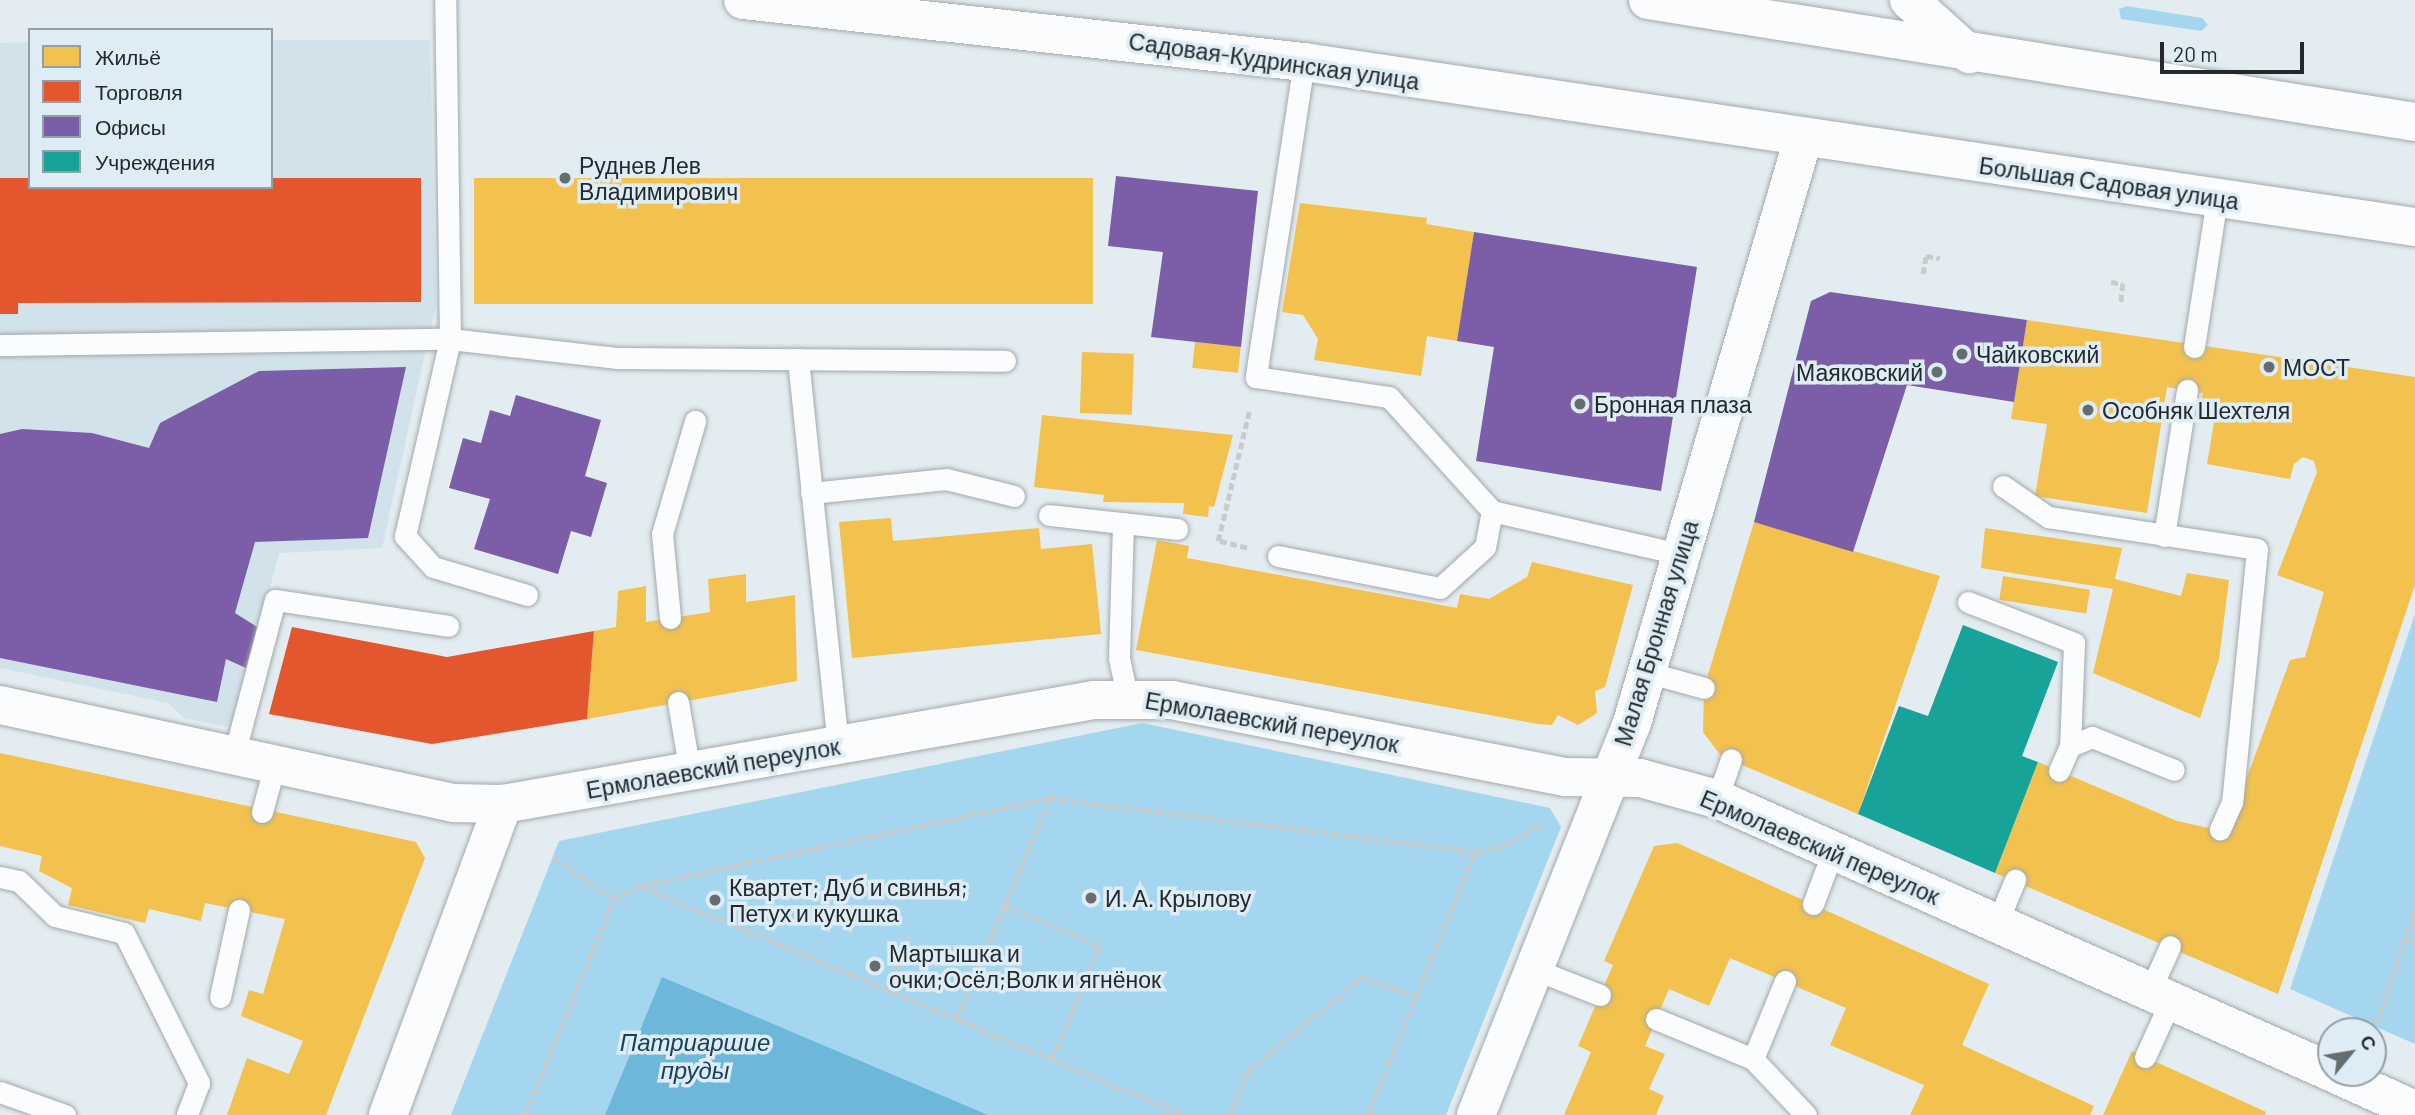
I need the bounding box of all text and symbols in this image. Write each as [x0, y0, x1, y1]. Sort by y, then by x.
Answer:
street label: Садовая-Кудринская улица [1127, 27, 1421, 95]
legend [28, 28, 273, 189]
scale bar [2163, 28, 2306, 72]
text: 20 m [2173, 41, 2218, 66]
text: Жильё [95, 44, 161, 69]
text: Торговля [95, 79, 183, 104]
text: Офисы [95, 114, 166, 139]
text: Учреждения [95, 149, 215, 174]
place label: Руднев Лев Владимирович [579, 151, 738, 205]
street label: Большая Садовая улица [1977, 151, 2241, 215]
marker: Руднев Лев Владимирович [557, 170, 573, 186]
place label: Чайковский [1976, 340, 2099, 368]
marker: Чайковский [1954, 346, 1970, 362]
place label: МОСТ [2283, 353, 2350, 381]
place label: Маяковский [1796, 358, 1923, 386]
marker: МОСТ [2261, 359, 2277, 375]
marker: Маяковский [1929, 364, 1945, 380]
place label: Бронная плаза [1594, 390, 1752, 418]
marker: Бронная плаза [1572, 396, 1588, 412]
place label: Особняк Шехтеля [2102, 396, 2290, 424]
marker: Особняк Шехтеля [2080, 402, 2096, 418]
street label: Малая Бронная улица [1609, 517, 1703, 749]
street label: Ермолаевский переулок [1143, 686, 1401, 758]
street label: Ермолаевский переулок [584, 732, 842, 804]
street label: Ермолаевский переулок [1696, 784, 1944, 910]
place label: Квартет; Дуб и свинья; Петух и кукушка [729, 873, 968, 927]
place label: И. А. Крылову [1105, 884, 1251, 912]
marker: И. А. Крылову [1083, 890, 1099, 906]
marker: Квартет; Дуб и свинья; Петух и кукушка [707, 892, 723, 908]
place label: Мартышка и очки;Осёл;Волк и ягнёнок [889, 939, 1161, 993]
marker: Мартышка и очки;Осёл;Волк и ягнёнок [867, 958, 883, 974]
north arrow [2317, 1017, 2387, 1087]
water label: Патриаршие пруды [620, 1028, 770, 1084]
text: С [2355, 1031, 2382, 1054]

